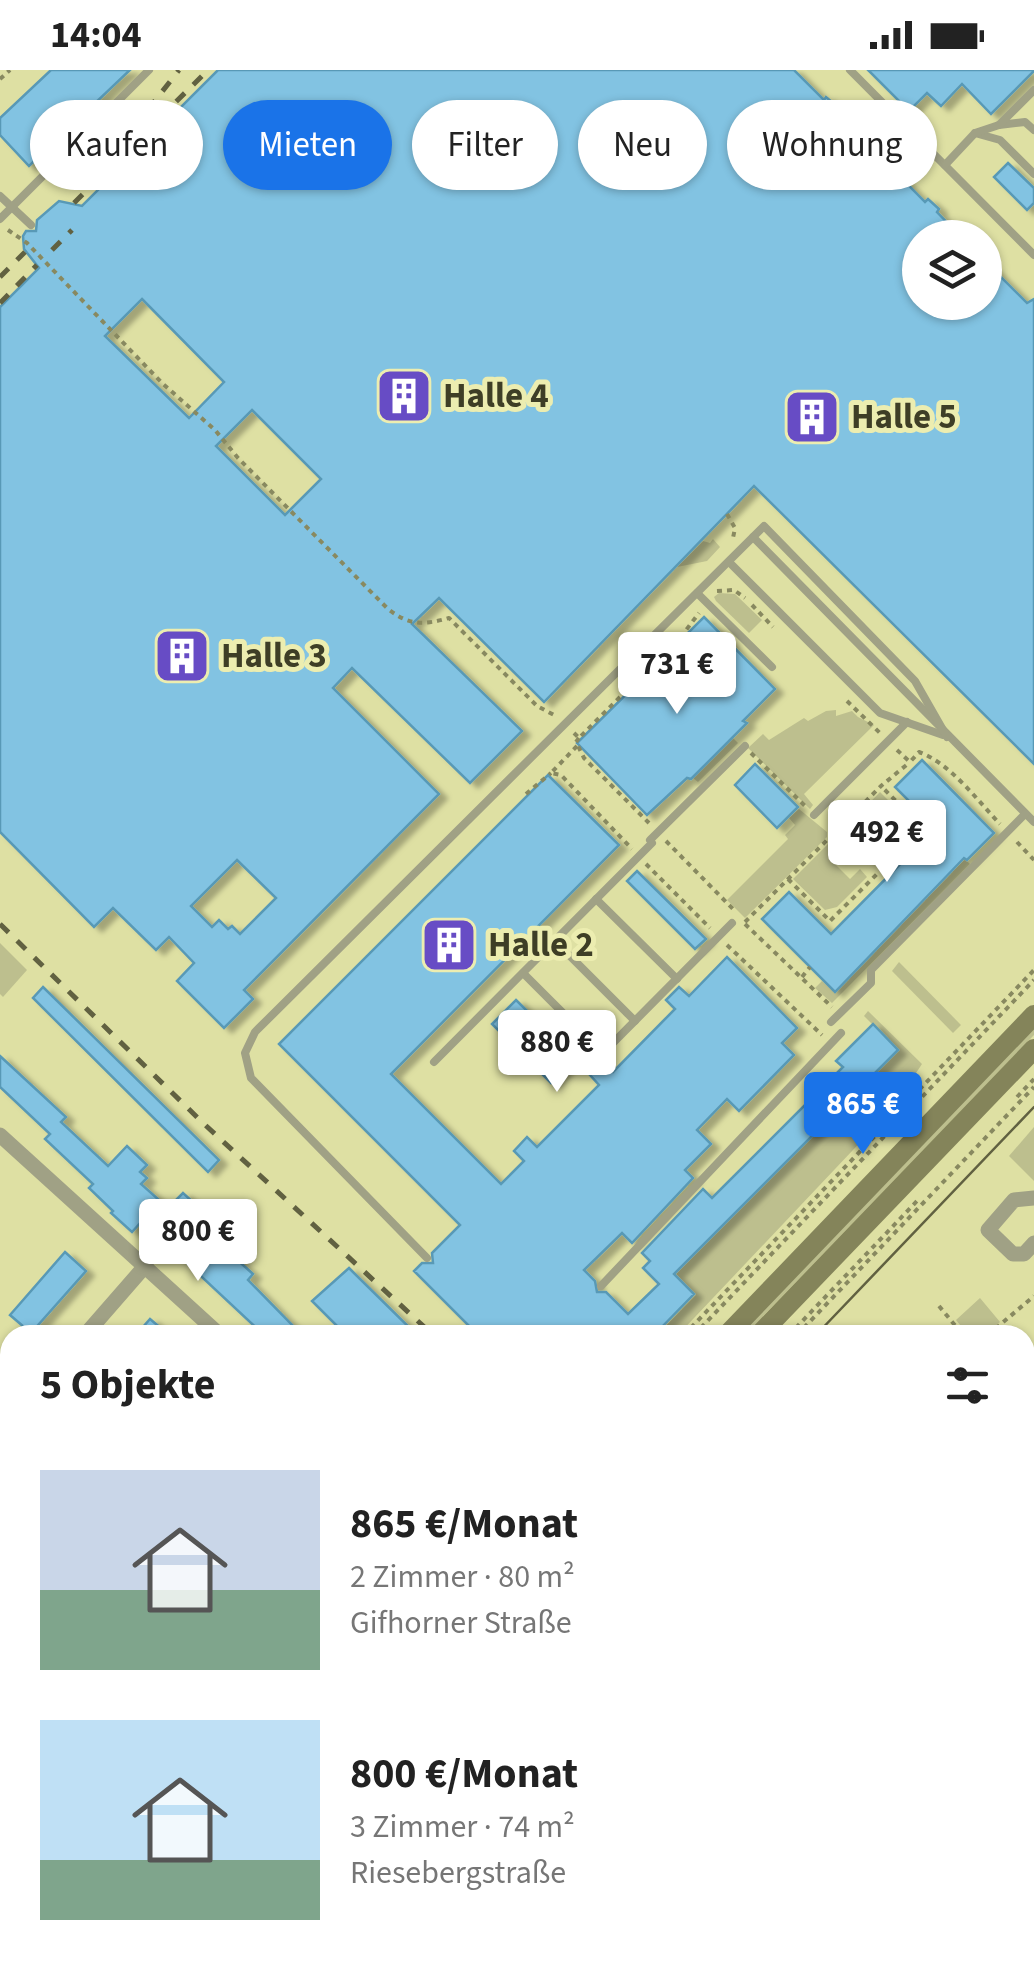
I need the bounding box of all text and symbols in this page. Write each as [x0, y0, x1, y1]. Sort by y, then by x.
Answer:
text: 14:04 [50, 8, 142, 62]
chip: Kaufen [30, 100, 203, 190]
chip: Mieten [223, 100, 392, 190]
chip: Filter [412, 100, 558, 190]
chip: Neu [578, 100, 707, 190]
chip: Wohnung [727, 100, 937, 190]
map controls [902, 220, 1002, 320]
button: layers [902, 220, 1002, 320]
building icon: Halle 4 [374, 366, 434, 426]
place label: Halle 4 [443, 371, 549, 421]
building icon: Halle 5 [782, 387, 842, 447]
place label: Halle 5 [851, 392, 957, 442]
building icon: Halle 3 [152, 626, 212, 686]
place label: Halle 3 [221, 631, 327, 681]
pin: 731 € [607, 632, 747, 717]
text: 731 € [640, 641, 714, 687]
pin: 492 € [817, 800, 957, 885]
text: 492 € [850, 809, 924, 855]
building icon: Halle 2 [419, 915, 479, 975]
place label: Halle 2 [488, 920, 594, 970]
pin: 880 € [487, 1010, 627, 1095]
text: 880 € [520, 1019, 594, 1065]
pin: 865 € [793, 1072, 933, 1157]
text: 865 € [826, 1081, 900, 1127]
pin: 800 € [128, 1199, 268, 1284]
text: 800 € [161, 1208, 235, 1254]
text: 5 Objekte [40, 1355, 215, 1415]
icon: filters [940, 1358, 995, 1413]
text: 865 €/Monat [350, 1494, 578, 1554]
icon: home [120, 1510, 240, 1630]
text: 2 Zimmer · 80 m² [350, 1554, 575, 1600]
text: Gifhorner Straße [350, 1600, 572, 1646]
text: 800 €/Monat [350, 1744, 578, 1804]
icon: home [120, 1760, 240, 1880]
text: 3 Zimmer · 74 m² [350, 1804, 575, 1850]
text: Riesebergstraße [350, 1850, 566, 1896]

